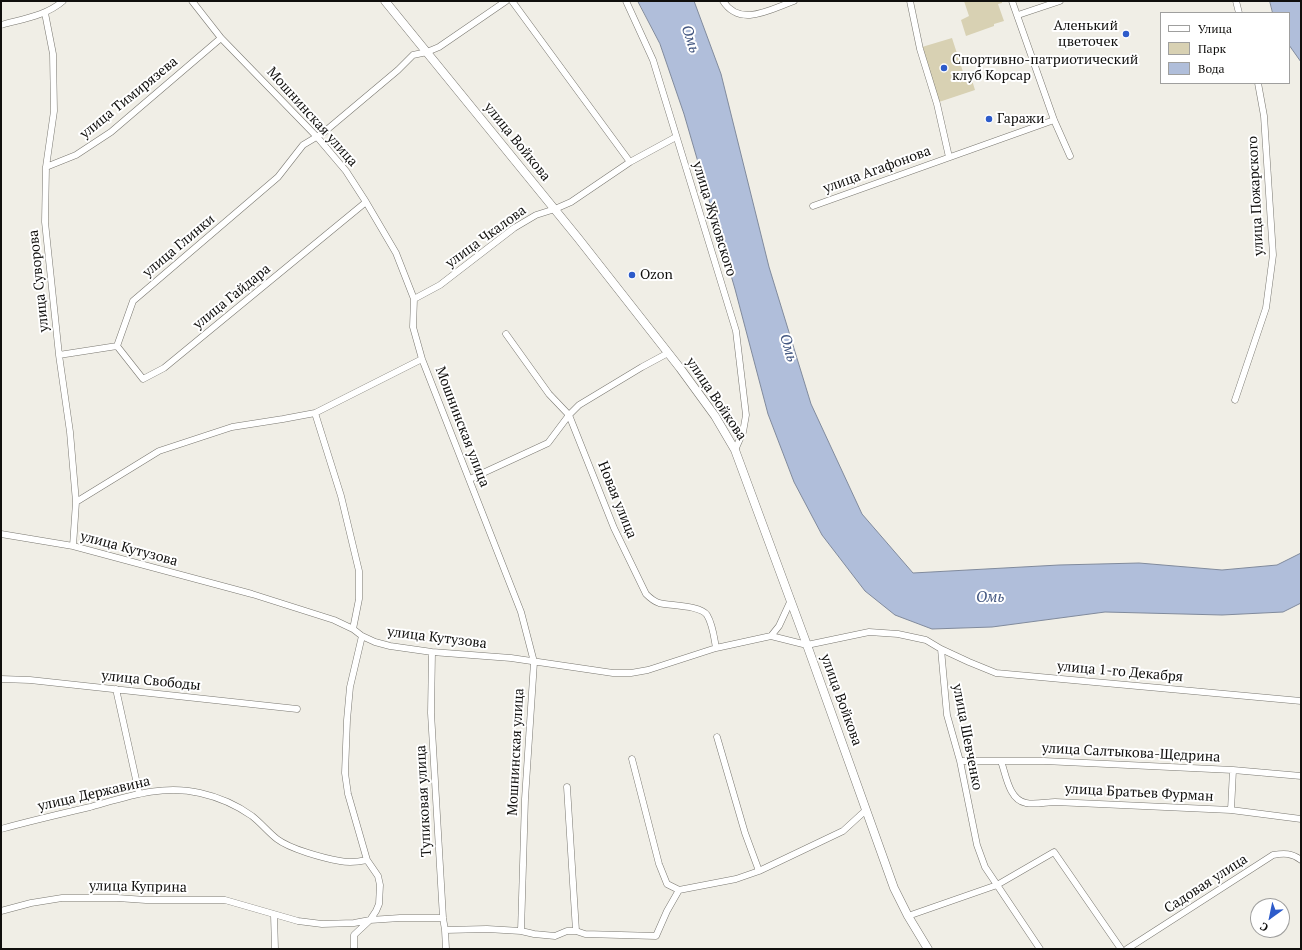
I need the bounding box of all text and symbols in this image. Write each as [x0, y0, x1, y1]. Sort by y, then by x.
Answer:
legend [1160, 12, 1290, 84]
place label: Аленький цветочек [1053, 18, 1118, 50]
text: Улица [1198, 21, 1232, 36]
water label: Омь [677, 23, 703, 55]
marker: Аленький цветочек [1121, 29, 1131, 39]
text: Парк [1198, 41, 1226, 56]
place label: Спортивно-патриотический клуб Корсар [952, 52, 1138, 84]
street label: улица Тимирязева [77, 53, 181, 143]
text: Вода [1198, 61, 1225, 76]
marker: Спортивно-патриотический клуб Корсар [939, 63, 949, 73]
street label: Мошнинская улица [263, 64, 361, 170]
street label: улица Войкова [480, 99, 554, 185]
place label: Гаражи [997, 111, 1044, 127]
marker: Гаражи [984, 114, 994, 124]
street label: улица Пожарского [1244, 136, 1268, 256]
street label: улица Агафонова [821, 143, 933, 197]
street label: улица Жуковского [689, 159, 739, 279]
street label: улица Чкалова [442, 202, 530, 272]
street label: улица Глинки [139, 211, 219, 281]
street label: улица Суворова [25, 229, 53, 333]
street label: улица Гайдара [190, 261, 274, 333]
place label: Ozon [640, 267, 673, 283]
marker: Ozon [627, 270, 637, 280]
water label: Омь [775, 332, 801, 364]
street label: улица Войкова [682, 354, 750, 444]
street label: Мошнинская улица [431, 364, 493, 490]
street label: Новая улица [594, 459, 640, 541]
street label: улица Кутузова [78, 528, 180, 570]
water label: Омь [976, 589, 1004, 607]
street label: улица Кутузова [386, 624, 488, 652]
street label: улица Войкова [817, 652, 865, 748]
street label: улица 1-го Декабря [1056, 658, 1184, 686]
street label: улица Свободы [101, 667, 201, 695]
street label: улица Шевченко [948, 682, 986, 792]
street label: Мошнинская улица [504, 688, 528, 816]
street label: улица Салтыкова-Щедрина [1041, 740, 1221, 766]
street label: Тупиковая улица [413, 745, 435, 857]
street label: улица Державина [36, 773, 152, 815]
street label: улица Братьев Фурман [1064, 781, 1214, 805]
street label: Садовая улица [1161, 851, 1251, 917]
street label: улица Куприна [89, 878, 187, 896]
north arrow [1250, 898, 1290, 938]
text: С [1257, 919, 1271, 935]

